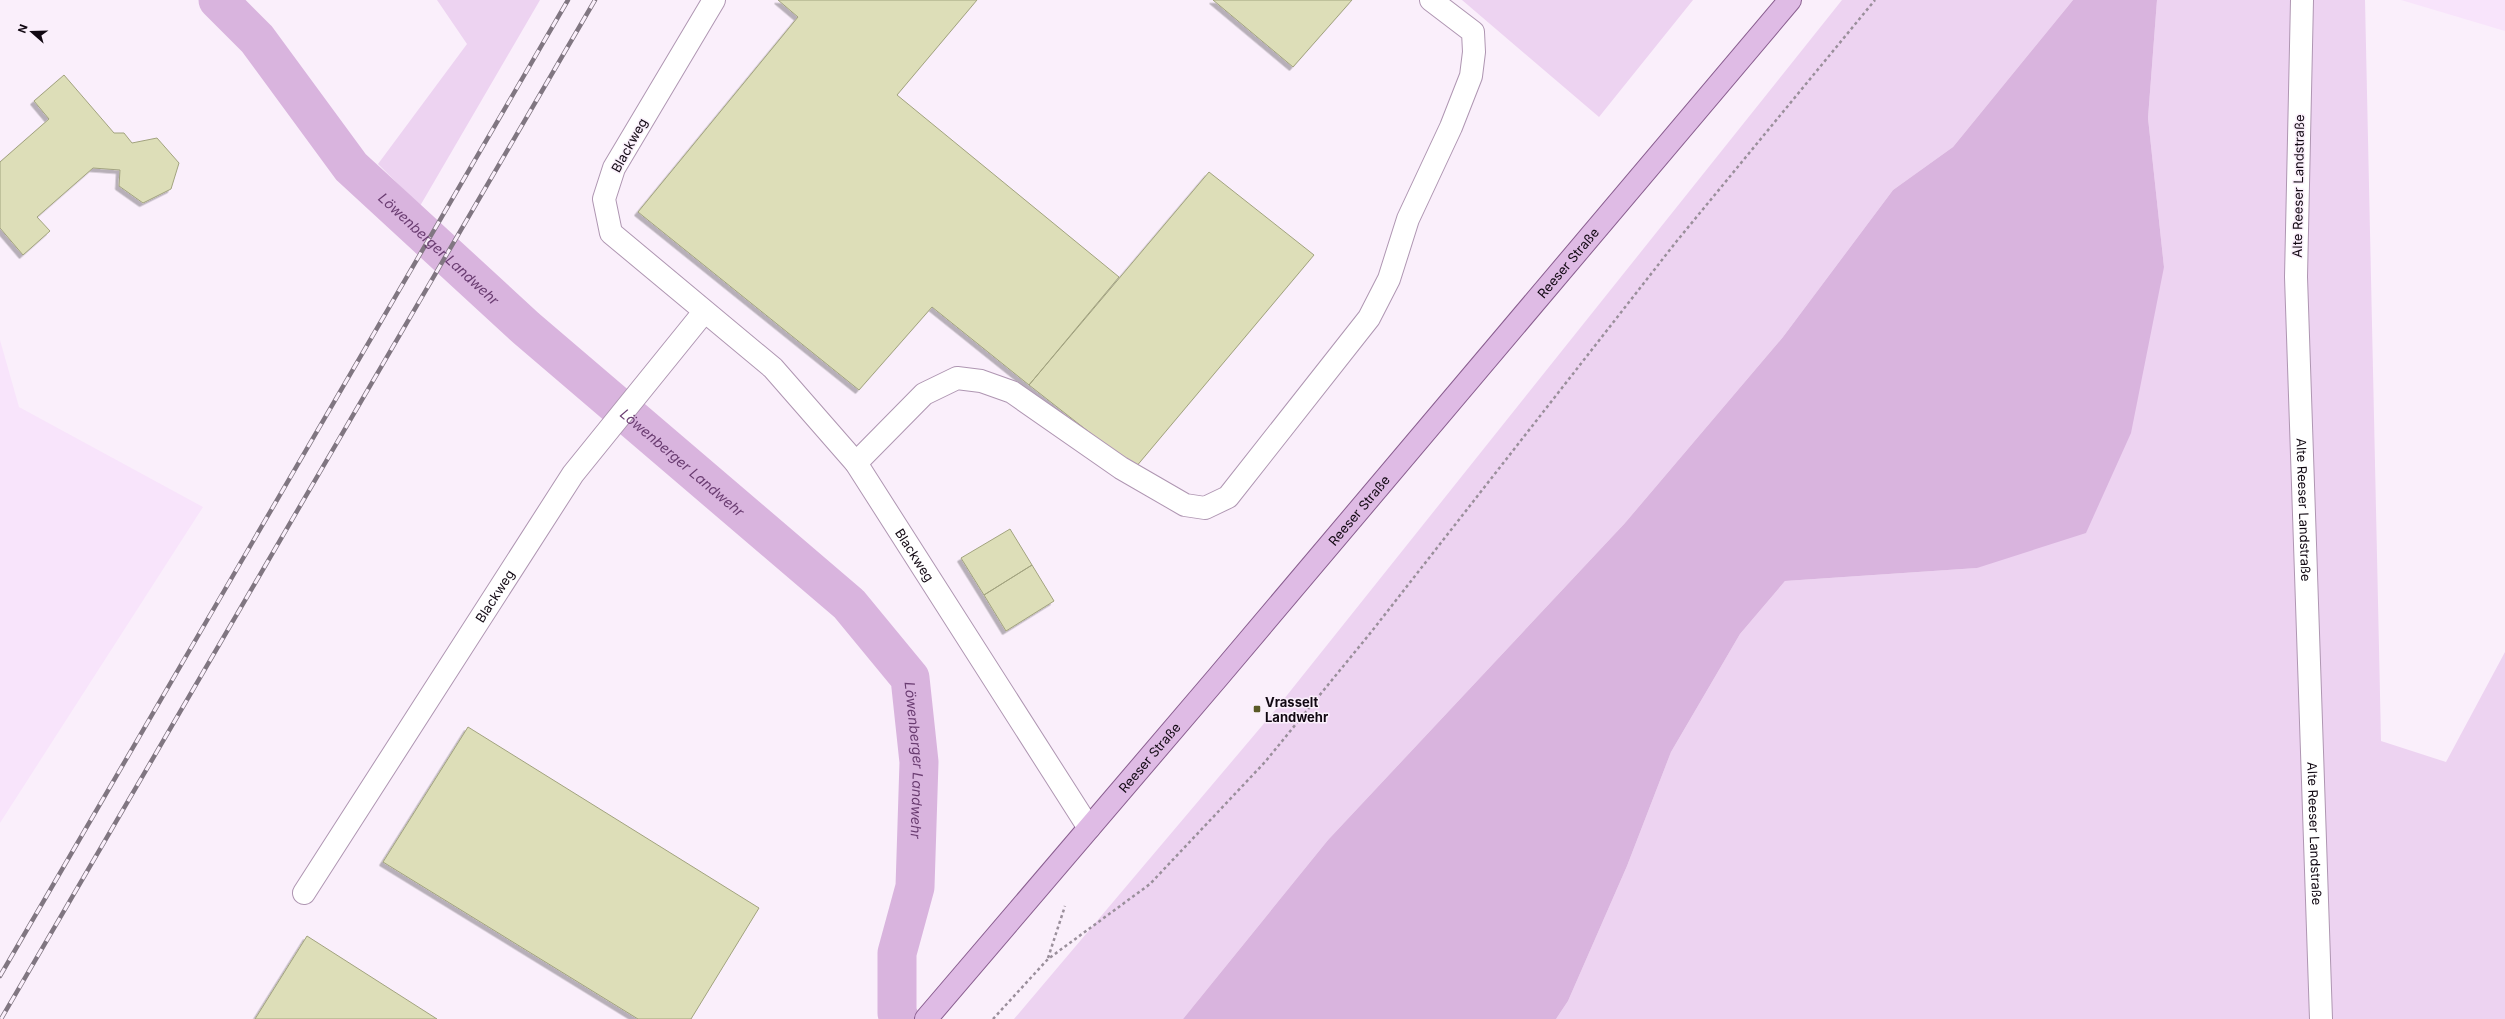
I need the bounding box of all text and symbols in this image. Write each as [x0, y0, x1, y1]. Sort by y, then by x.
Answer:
north arrow [12, 12, 52, 52]
text: N [15, 22, 31, 35]
street label: Alte Reeser Landstraße [2289, 114, 2307, 258]
street label: Blackweg [608, 115, 650, 175]
water label: Löwenberger Landwehr [376, 189, 504, 308]
street label: Reeser Straße [1534, 224, 1602, 301]
water label: Löwenberger Landwehr [617, 404, 749, 520]
street label: Alte Reeser Landstraße [2293, 438, 2314, 582]
street label: Reeser Straße [1325, 472, 1393, 549]
street label: Blackweg [892, 526, 938, 584]
street label: Blackweg [472, 567, 518, 625]
water label: Löwenberger Landwehr [902, 681, 928, 840]
place label: Vrasselt Landwehr [1265, 694, 1329, 725]
marker: Vrasselt Landwehr [1252, 704, 1262, 714]
street label: Reeser Straße [1115, 719, 1184, 796]
street label: Alte Reeser Landstraße [2304, 762, 2325, 906]

